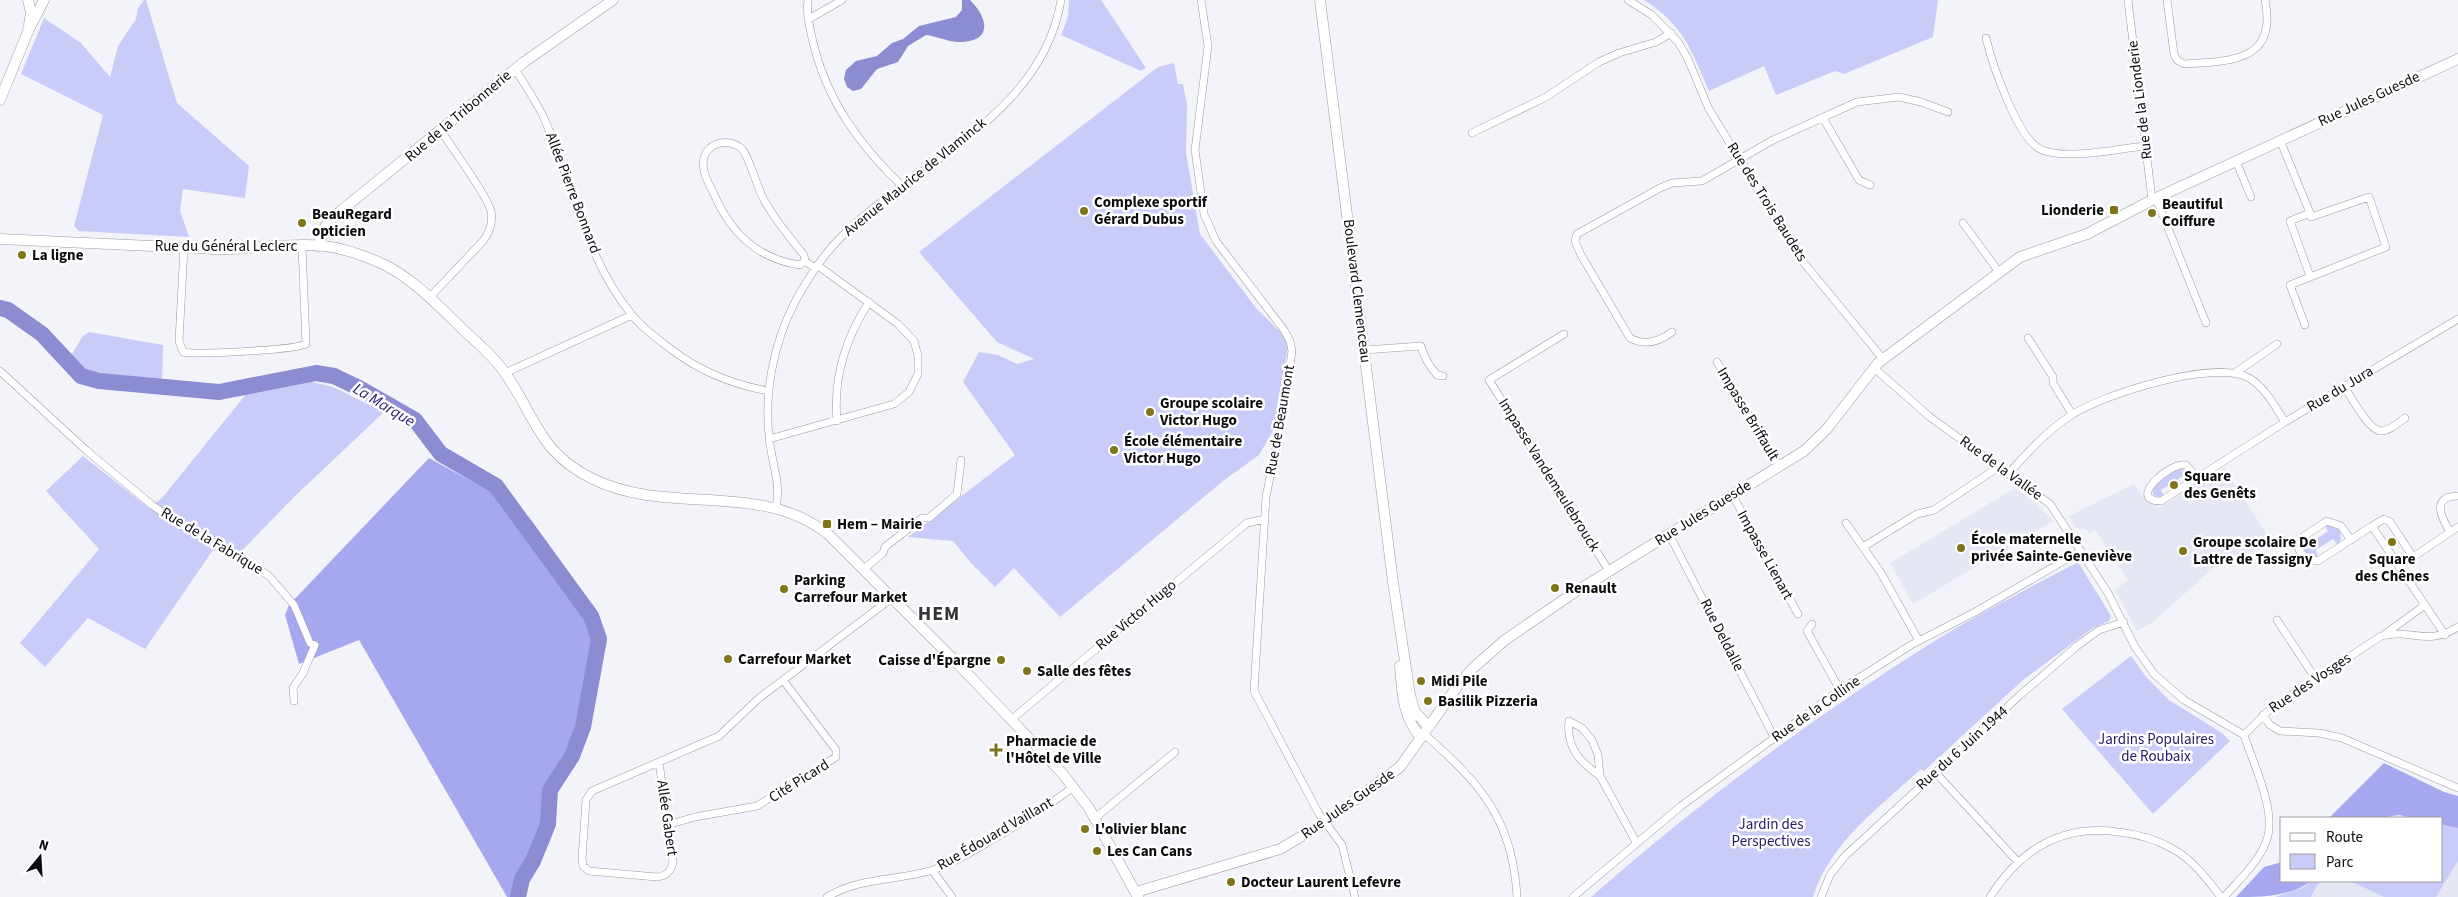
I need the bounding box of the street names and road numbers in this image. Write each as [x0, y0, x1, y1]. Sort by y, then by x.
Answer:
street label: Rue de la Lionderie [2122, 39, 2158, 161]
street label: Rue de la Tribonnerie [400, 65, 516, 167]
street label: Rue Jules Guesde [2315, 66, 2423, 132]
street label: Avenue Maurice de Vlaminck [839, 112, 991, 241]
street label: Allée Pierre Bonnard [540, 129, 606, 257]
street label: Rue des Trois Baudets [1722, 138, 1812, 266]
street label: Boulevard Clemenceau [1338, 218, 1376, 364]
street label: Rue du Général Leclerc [155, 236, 298, 257]
street label: Rue du Jura [2303, 361, 2377, 417]
street label: Rue de Beaumont [1260, 363, 1300, 477]
street label: Impasse Briffault [1712, 363, 1784, 465]
street label: Impasse Vandemeulebrouck [1493, 394, 1605, 556]
street label: Rue de la Vallée [1955, 431, 2047, 505]
street label: Rue Jules Guesde [1651, 475, 1755, 551]
street label: Rue de la Fabrique [157, 502, 267, 580]
street label: Impasse Lienart [1732, 506, 1798, 604]
street label: Rue Victor Hugo [1091, 575, 1181, 655]
street label: Rue Deldalle [1695, 595, 1749, 675]
street label: Rue des Vosges [2265, 648, 2355, 718]
street label: Rue de la Colline [1767, 671, 1865, 747]
street label: Rue du 6 Juin 1944 [1911, 701, 2013, 795]
street label: Cité Picard [765, 754, 833, 808]
street label: Rue Jules Guesde [1297, 764, 1399, 844]
street label: Allée Gabert [651, 779, 683, 857]
street label: Rue Édouard Vaillant [933, 792, 1057, 876]

